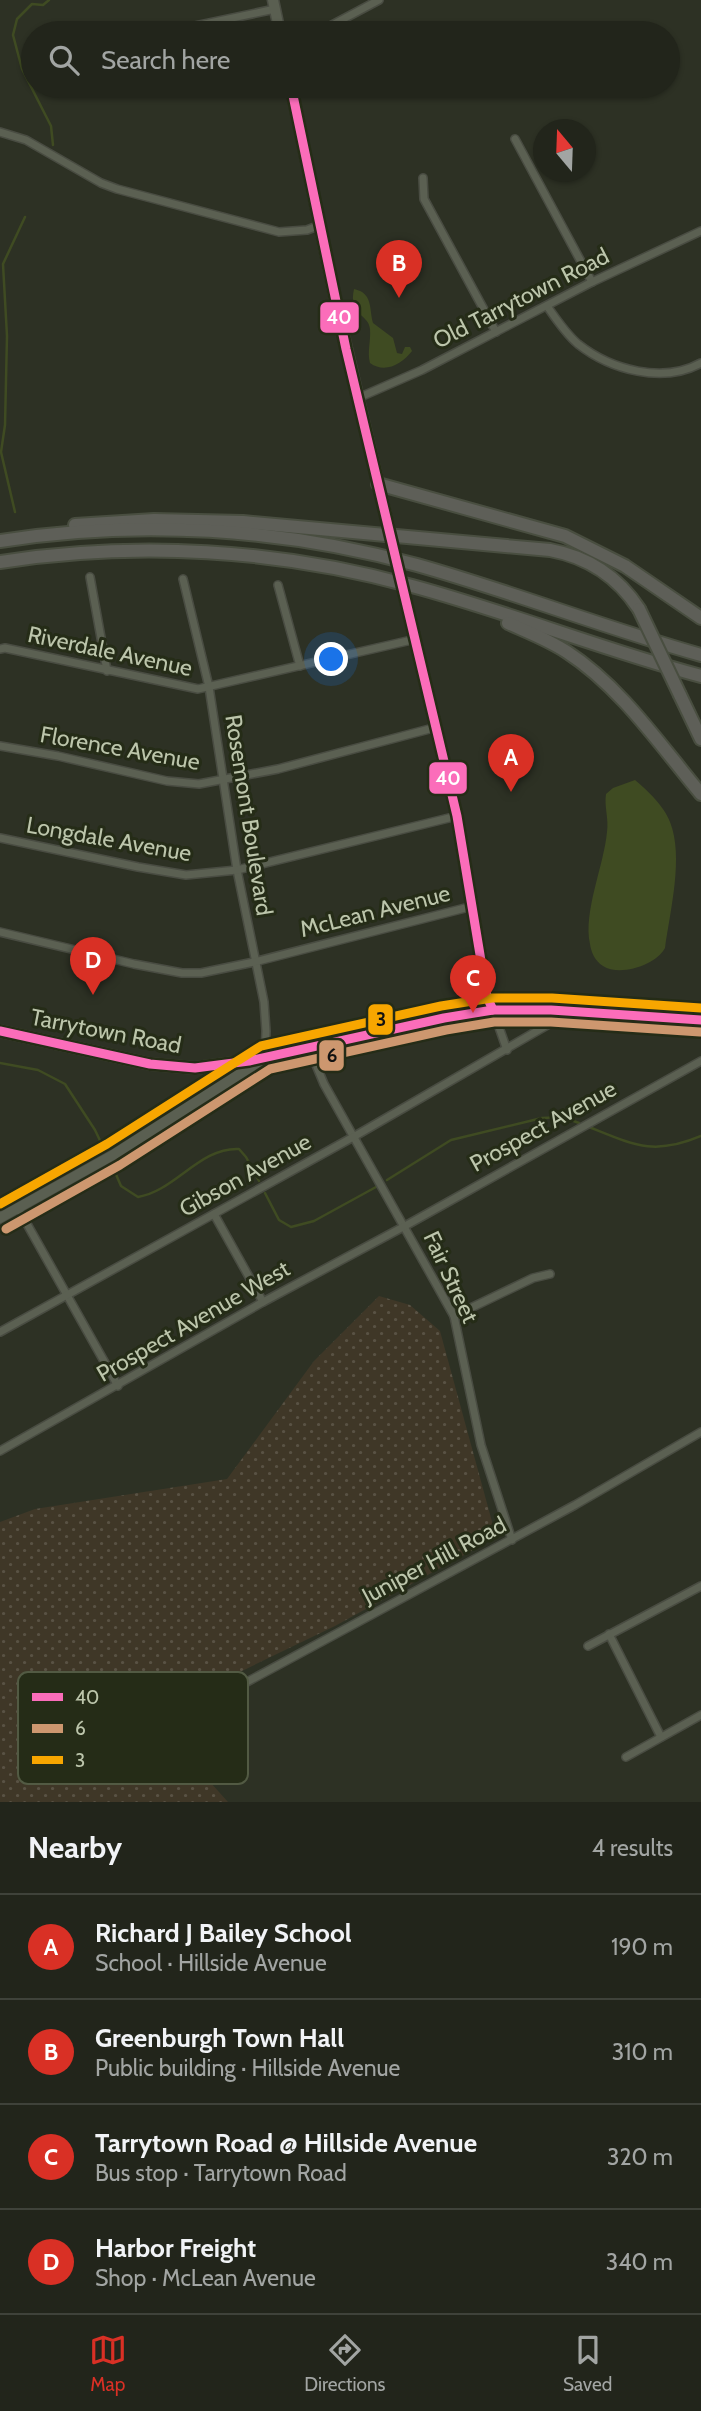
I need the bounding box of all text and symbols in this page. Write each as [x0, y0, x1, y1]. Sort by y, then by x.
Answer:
search box [21, 21, 680, 98]
icon: search [45, 41, 83, 79]
text: Search here [101, 44, 230, 76]
north arrow [533, 119, 596, 182]
pin: B [376, 240, 422, 298]
street label: Old Tarrytown Road [428, 242, 614, 354]
line badge: 40 [319, 301, 360, 334]
text: 40 [326, 306, 352, 329]
street label: Riverdale Avenue [25, 620, 195, 682]
your location [314, 642, 348, 676]
street label: Rosemont Boulevard [219, 712, 279, 918]
street label: Florence Avenue [38, 720, 202, 776]
pin: A [488, 734, 534, 792]
line badge: 40 [428, 761, 468, 795]
text: 40 [435, 767, 461, 790]
street label: Longdale Avenue [24, 811, 194, 867]
street label: McLean Avenue [297, 879, 453, 943]
pin: D [70, 937, 116, 995]
pin: C [450, 955, 496, 1013]
street label: Tarrytown Road [28, 1003, 184, 1059]
line badge: 3 [367, 1003, 394, 1036]
text: 3 [376, 1008, 386, 1031]
line badge: 6 [318, 1039, 345, 1072]
text: 6 [327, 1044, 337, 1067]
street label: Prospect Avenue [465, 1074, 621, 1178]
street label: Gibson Avenue [174, 1127, 316, 1223]
street label: Fair Street [418, 1227, 485, 1328]
street label: Prospect Avenue West [92, 1254, 295, 1388]
street label: Juniper Hill Road [356, 1510, 511, 1610]
legend [18, 1672, 248, 1784]
text: 40 [75, 1686, 99, 1709]
text: 6 [75, 1717, 86, 1740]
text: 3 [75, 1749, 85, 1772]
text: Nearby [28, 1829, 122, 1866]
text: 4 results [592, 1834, 673, 1862]
text: Richard J Bailey School [95, 1917, 352, 1949]
text: A [44, 1933, 58, 1961]
text: 190 m [611, 1933, 673, 1961]
text: School · Hillside Avenue [95, 1949, 327, 1977]
text: Greenburgh Town Hall [95, 2022, 344, 2054]
text: B [44, 2038, 58, 2066]
text: 310 m [612, 2038, 673, 2066]
text: Public building · Hillside Avenue [95, 2054, 400, 2082]
text: Tarrytown Road @ Hillside Avenue [95, 2127, 477, 2159]
text: C [44, 2143, 58, 2171]
text: 320 m [607, 2143, 673, 2171]
text: Bus stop · Tarrytown Road [95, 2159, 347, 2187]
text: Harbor Freight [95, 2232, 256, 2264]
text: D [43, 2248, 59, 2276]
text: 340 m [606, 2248, 673, 2276]
text: Shop · McLean Avenue [95, 2264, 316, 2292]
tab: Map [89, 2331, 127, 2396]
tab: Directions [304, 2331, 385, 2396]
tab: Saved [563, 2331, 612, 2396]

